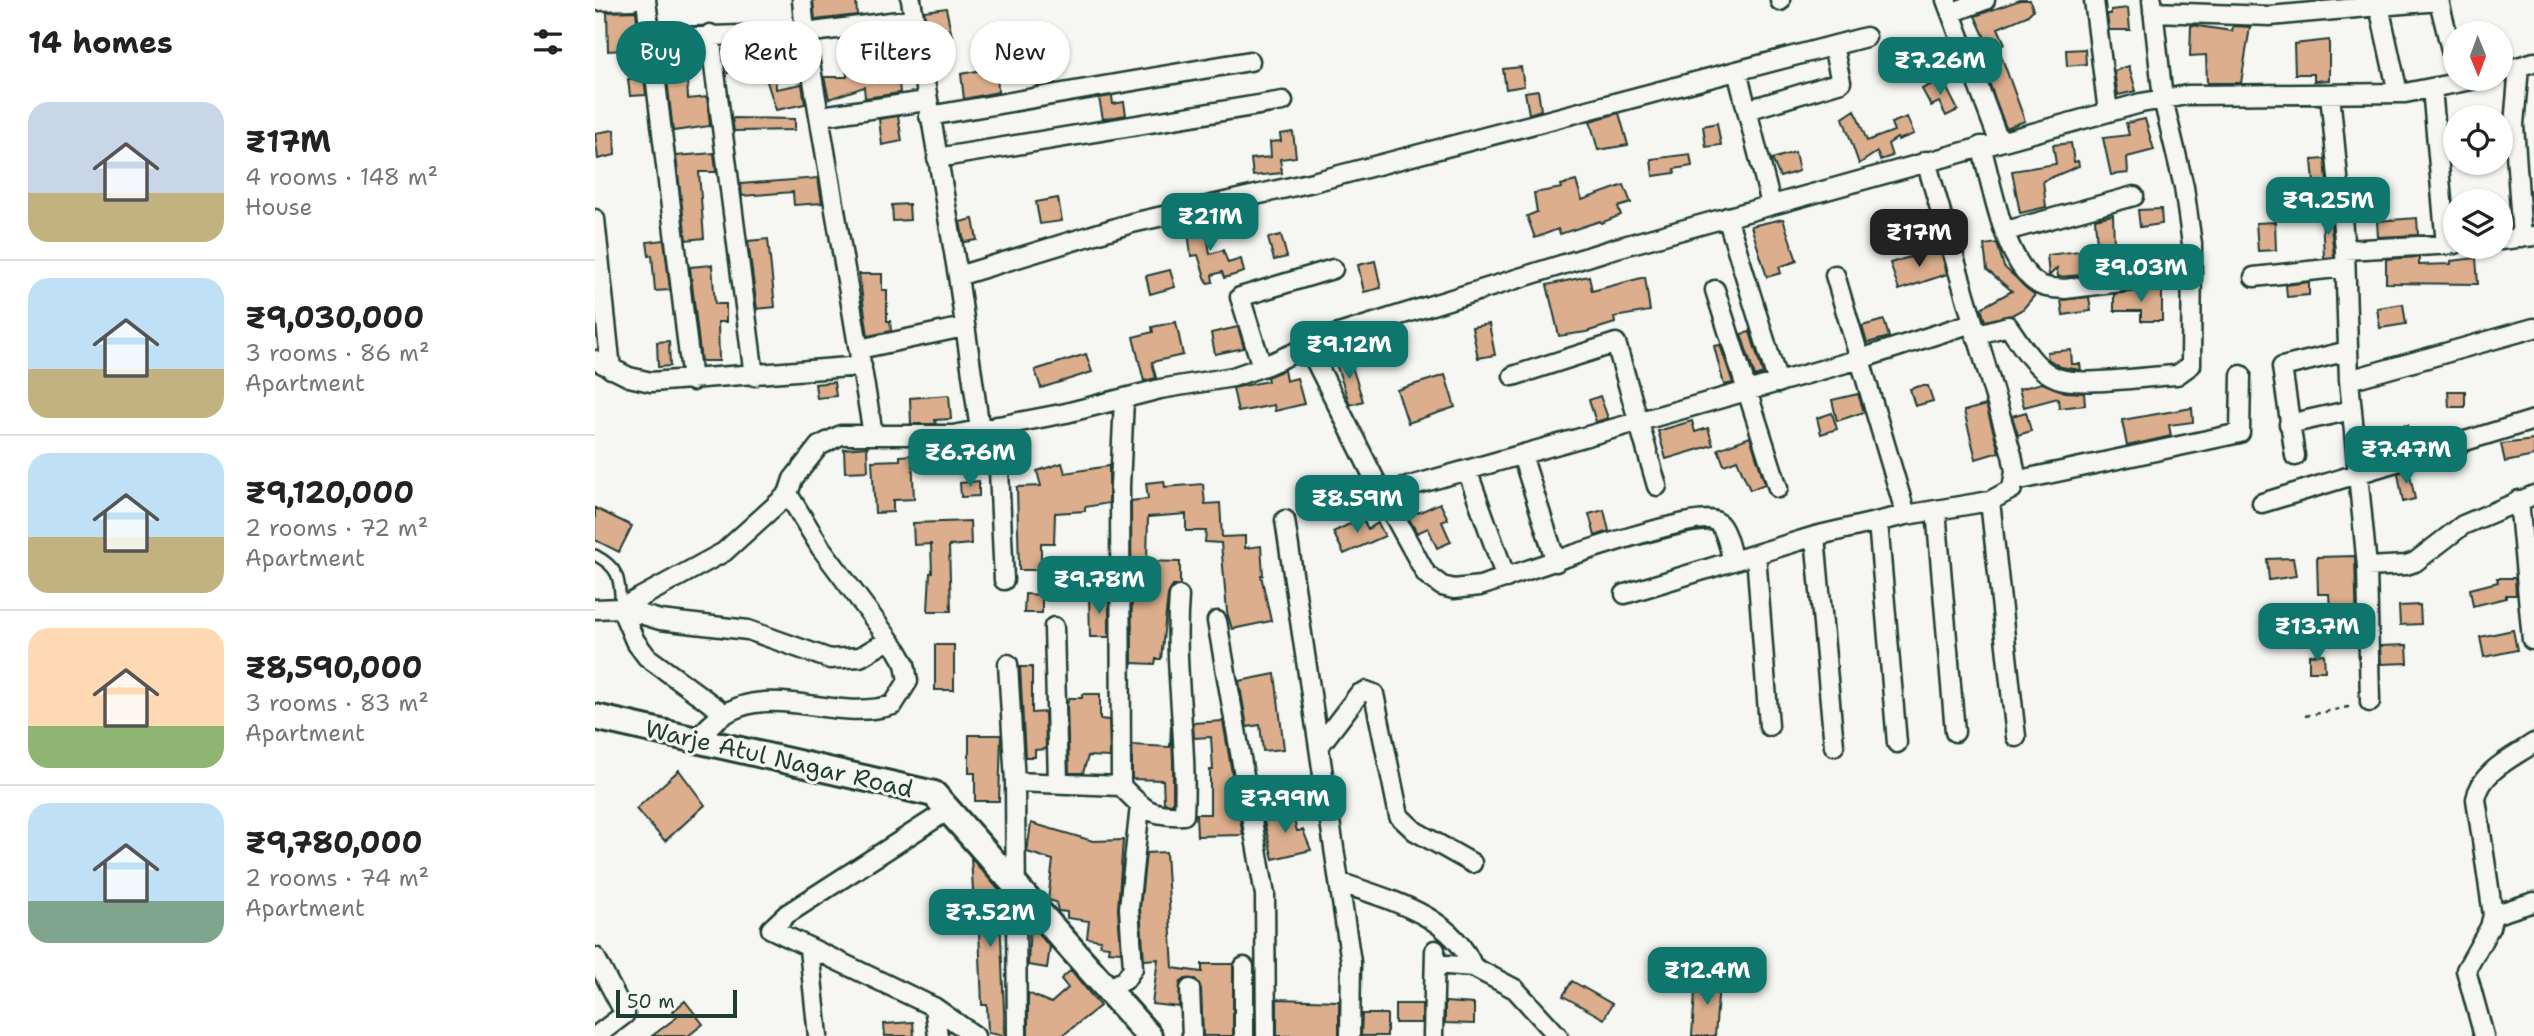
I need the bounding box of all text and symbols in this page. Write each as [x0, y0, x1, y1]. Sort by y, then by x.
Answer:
chip: Buy [616, 21, 706, 84]
chip: Rent [720, 21, 822, 84]
chip: Filters [836, 21, 956, 84]
chip: New [970, 21, 1070, 84]
north arrow [2443, 21, 2513, 91]
map controls [2443, 21, 2513, 259]
text: 14 homes [28, 22, 173, 63]
icon: filters [529, 23, 567, 61]
pin: ₹7.26M [1883, 38, 1997, 97]
text: ₹7.26M [1894, 45, 1986, 75]
button: locate [2443, 105, 2513, 175]
text: ₹17M [245, 121, 331, 162]
icon: home [84, 130, 168, 214]
text: 4 rooms · 148 m² [245, 162, 438, 192]
pin: ₹9.25M [2271, 177, 2385, 237]
text: ₹9.25M [2282, 185, 2374, 215]
button: layers [2443, 189, 2513, 259]
text: House [245, 192, 313, 222]
pin: ₹21M [1169, 194, 1251, 253]
text: ₹21M [1177, 201, 1243, 231]
pin: ₹17M [1878, 210, 1960, 269]
text: ₹17M [1886, 217, 1952, 247]
pin: ₹9.03M [2084, 244, 2198, 304]
text: ₹9.03M [2094, 252, 2188, 282]
text: ₹9,030,000 [245, 297, 424, 338]
icon: home [84, 306, 168, 390]
pin: ₹9.12M [1292, 322, 1406, 381]
text: ₹9.12M [1306, 329, 1392, 359]
text: 3 rooms · 86 m² [245, 338, 430, 368]
text: Apartment [245, 368, 365, 398]
pin: ₹7.47M [2349, 426, 2463, 486]
pin: ₹6.76M [913, 430, 1027, 489]
text: ₹7.47M [2361, 434, 2451, 464]
text: ₹6.76M [924, 437, 1016, 467]
text: ₹9,120,000 [245, 472, 414, 513]
pin: ₹8.59M [1300, 476, 1414, 535]
icon: home [84, 481, 168, 565]
text: ₹8.59M [1311, 483, 1403, 513]
text: 2 rooms · 72 m² [245, 513, 428, 543]
text: Apartment [245, 543, 365, 573]
pin: ₹9.78M [1042, 556, 1156, 616]
text: ₹9.78M [1053, 564, 1145, 594]
pin: ₹13.7M [2260, 604, 2374, 663]
text: ₹13.7M [2274, 611, 2360, 641]
text: ₹8,590,000 [245, 647, 422, 688]
icon: home [84, 656, 168, 740]
text: 3 rooms · 83 m² [245, 688, 429, 718]
street label: Warje Atul Nagar Road [642, 713, 916, 805]
text: Apartment [245, 718, 365, 748]
pin: ₹7.99M [1228, 776, 1342, 835]
text: ₹7.99M [1240, 783, 1330, 813]
text: ₹9,780,000 [245, 822, 422, 863]
icon: home [84, 831, 168, 915]
text: 2 rooms · 74 m² [245, 863, 429, 893]
pin: ₹7.52M [933, 890, 1047, 949]
text: Apartment [245, 893, 365, 923]
text: ₹7.52M [945, 897, 1035, 927]
pin: ₹12.4M [1650, 948, 1764, 1007]
text: ₹12.4M [1664, 955, 1750, 985]
scale bar [616, 987, 737, 1019]
text: 50 m [627, 989, 675, 1014]

